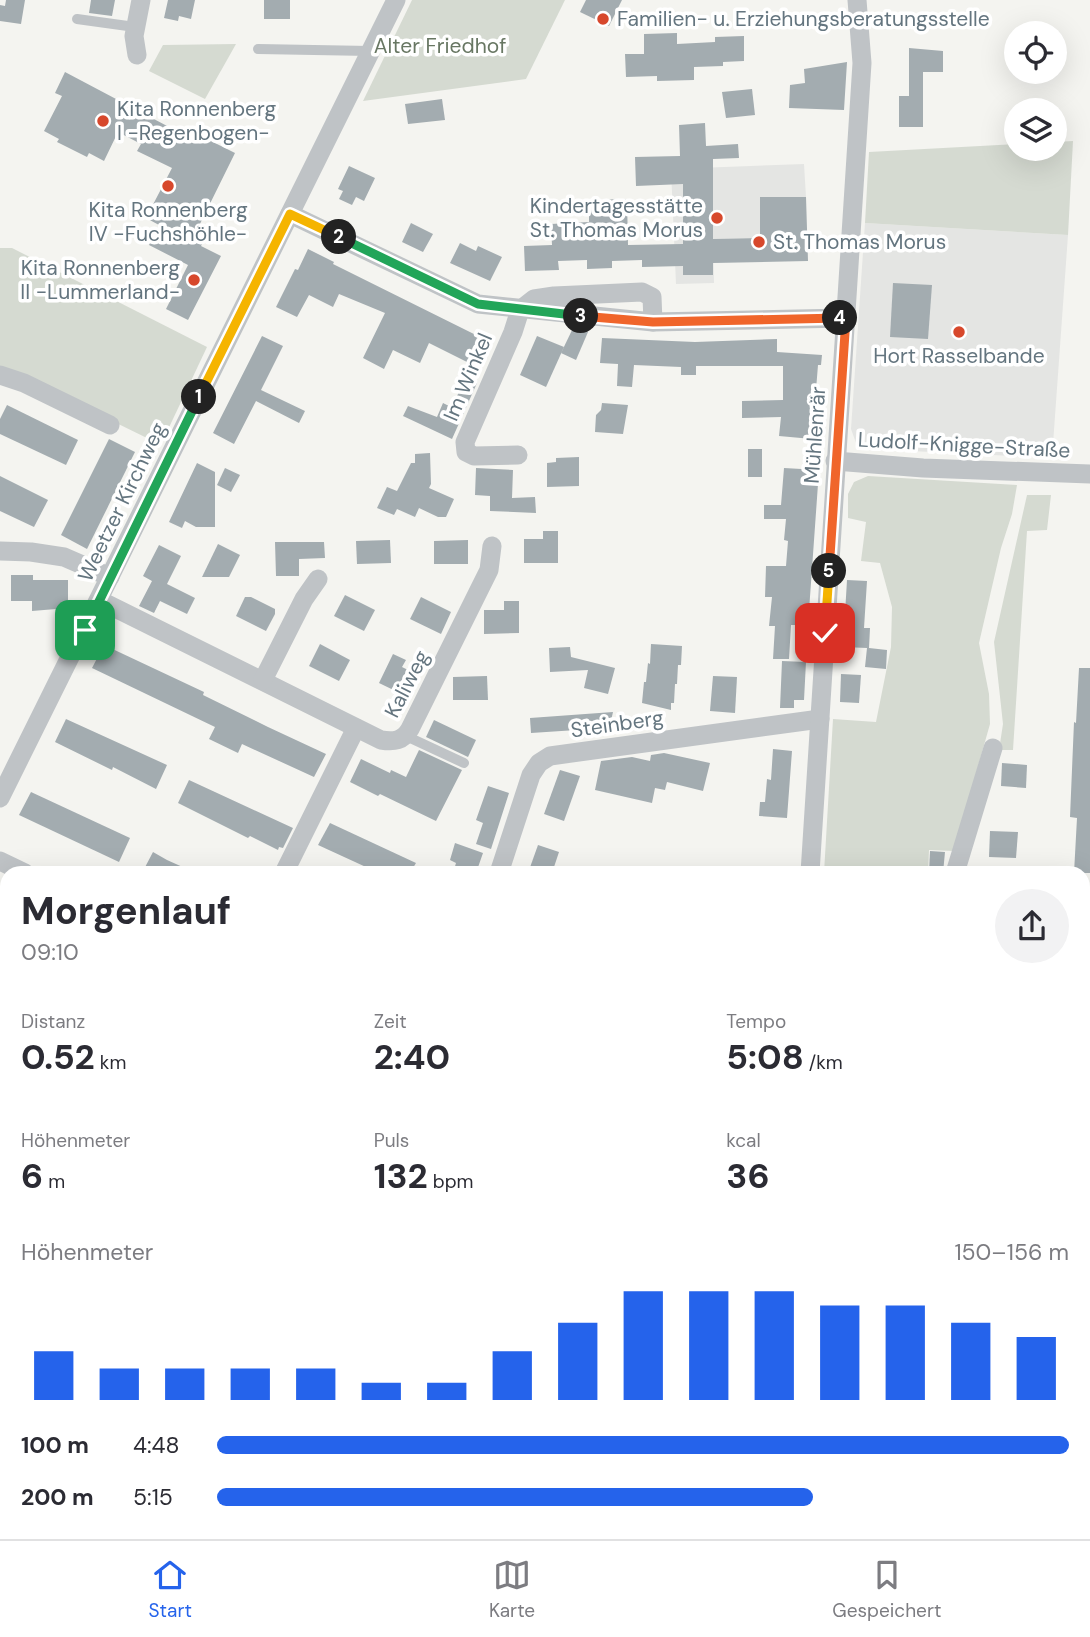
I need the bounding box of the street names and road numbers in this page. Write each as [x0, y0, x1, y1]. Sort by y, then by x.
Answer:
street label: Im Winkel [437, 329, 499, 425]
street label: Mühlenrär [798, 385, 832, 485]
street label: Weetzer Kirchweg [71, 417, 173, 586]
street label: Ludolf-Knigge-Straße [857, 425, 1071, 465]
street label: Kaliweg [378, 645, 436, 723]
street label: Steinberg [569, 704, 665, 744]

